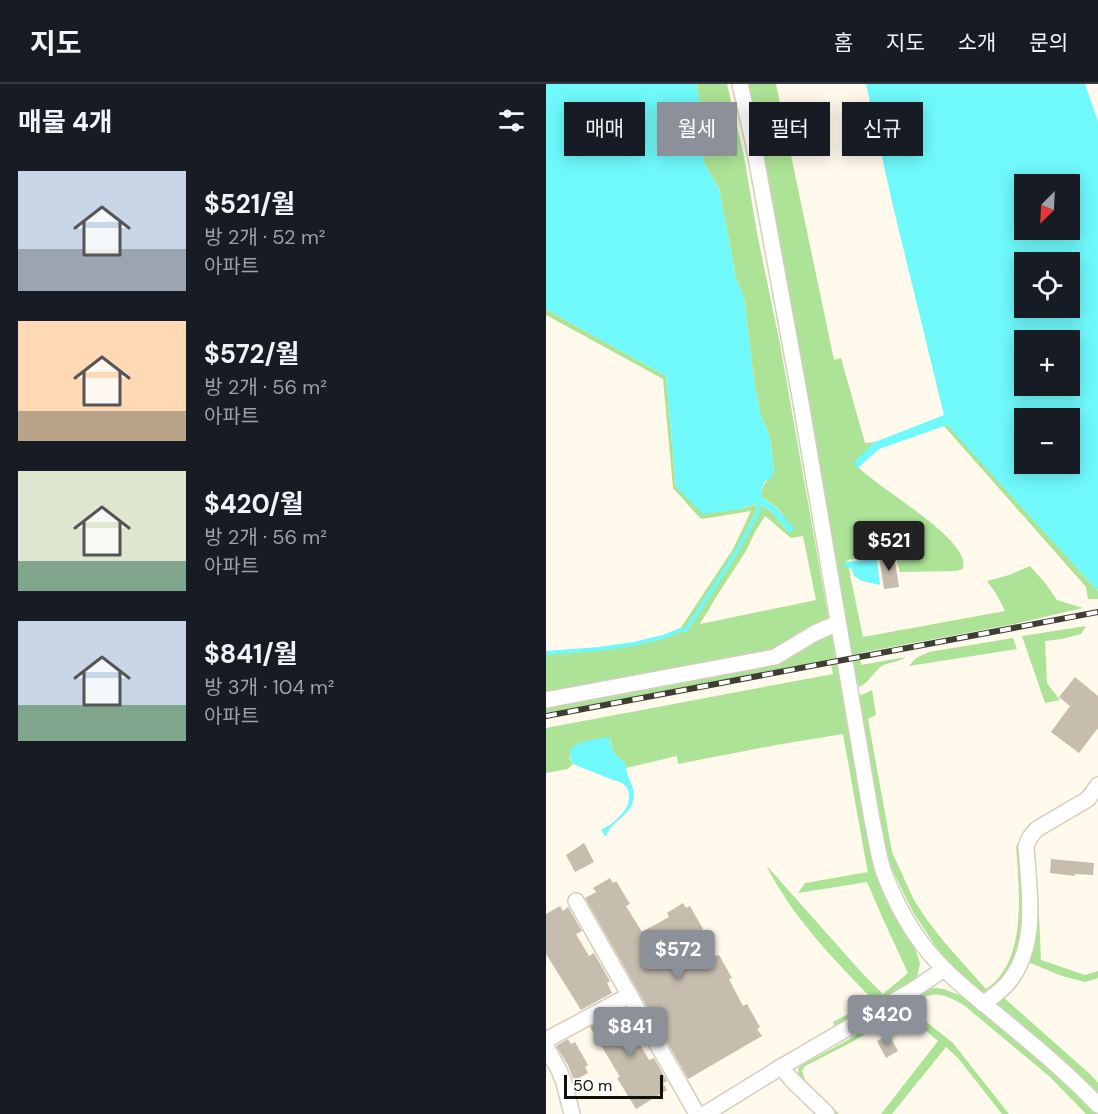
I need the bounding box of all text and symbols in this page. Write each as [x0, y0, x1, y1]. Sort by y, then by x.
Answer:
text: 지도 [30, 25, 82, 62]
text: 홈 [834, 29, 853, 57]
text: 지도 [886, 29, 925, 57]
text: 소개 [958, 29, 996, 57]
text: 문의 [1029, 29, 1068, 57]
chip: 매매 [564, 102, 645, 156]
chip: 월세 [657, 102, 737, 156]
chip: 필터 [749, 102, 830, 156]
chip: 신규 [842, 102, 923, 156]
icon: filters [495, 104, 528, 137]
text: 매물 4개 [18, 105, 113, 139]
north arrow [1014, 174, 1080, 240]
map controls [1014, 174, 1080, 474]
text: $521/월 [204, 187, 295, 221]
icon: home [66, 195, 138, 267]
text: 방 2개 · 52 m² [204, 224, 325, 250]
button: locate [1014, 252, 1080, 318]
text: 아파트 [204, 253, 259, 279]
button: + [1014, 330, 1080, 396]
text: $572/월 [204, 337, 299, 371]
icon: home [66, 345, 138, 417]
text: 방 2개 · 56 m² [204, 374, 327, 400]
text: 아파트 [204, 403, 259, 429]
button: − [1014, 408, 1080, 474]
text: $420/월 [204, 487, 304, 521]
icon: home [66, 495, 138, 567]
pin: $521 [853, 521, 925, 572]
text: 방 2개 · 56 m² [204, 524, 327, 550]
text: $521 [867, 527, 911, 553]
text: 아파트 [204, 553, 259, 579]
text: $841/월 [204, 637, 298, 671]
icon: home [66, 645, 138, 717]
text: 방 3개 · 104 m² [204, 674, 334, 700]
text: 아파트 [204, 703, 259, 729]
pin: $572 [642, 930, 714, 981]
text: $572 [655, 936, 701, 962]
pin: $420 [851, 995, 923, 1046]
text: $420 [862, 1001, 912, 1027]
pin: $841 [594, 1007, 666, 1058]
text: $841 [607, 1013, 653, 1039]
scale bar [564, 1072, 663, 1100]
text: 50 m [573, 1075, 612, 1096]

